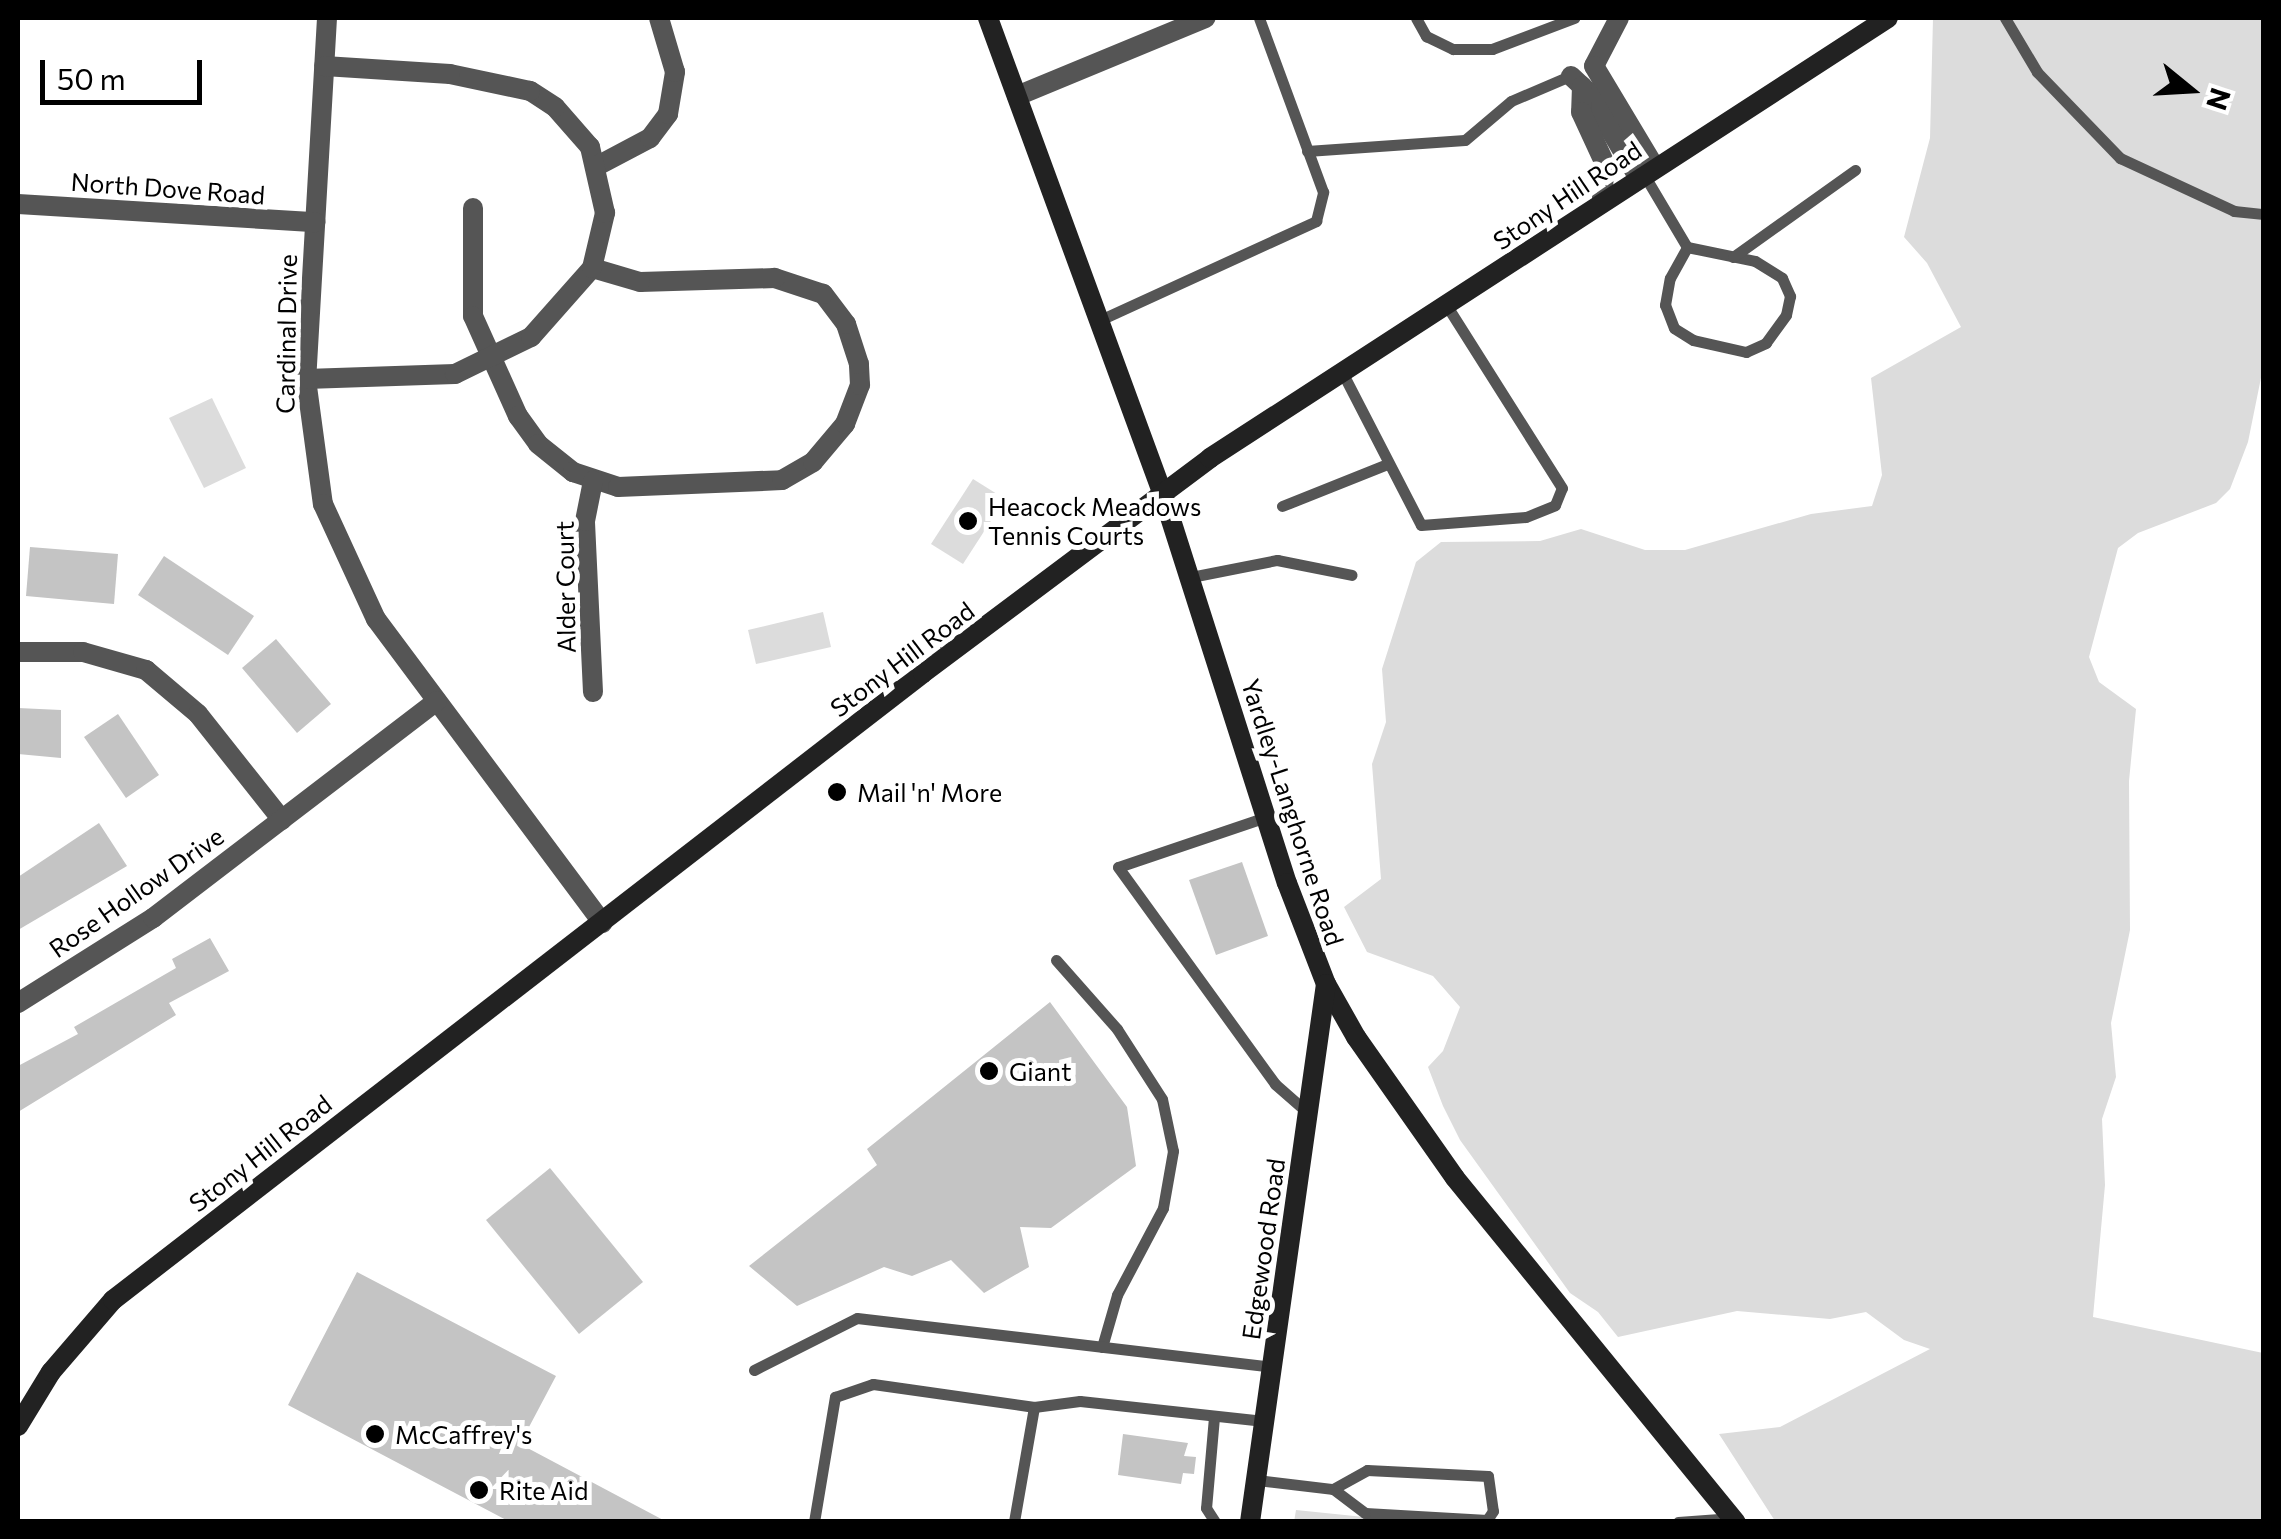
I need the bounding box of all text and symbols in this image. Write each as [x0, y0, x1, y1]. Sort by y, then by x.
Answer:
scale bar [45, 40, 208, 102]
north arrow [2141, 40, 2241, 140]
text: 50 m [57, 59, 126, 96]
text: N [2200, 84, 2239, 115]
street label: Stony Hill Road [1487, 134, 1647, 256]
street label: North Dove Road [70, 166, 266, 210]
street label: Cardinal Drive [270, 254, 302, 414]
place label: Heacock Meadows Tennis Courts [988, 492, 1201, 551]
marker: Heacock Meadows Tennis Courts [957, 510, 979, 532]
street label: Alder Court [549, 521, 581, 653]
street label: Stony Hill Road [824, 595, 980, 723]
street label: Yardley-Langhorne Road [1236, 675, 1350, 949]
place label: Mail 'n' More [857, 777, 1002, 807]
marker: Mail 'n' More [826, 781, 848, 803]
street label: Rose Hollow Drive [43, 821, 229, 963]
place label: Giant [1009, 1056, 1071, 1086]
marker: Giant [978, 1060, 1000, 1082]
street label: Stony Hill Road [183, 1088, 337, 1218]
street label: Edgewood Road [1235, 1157, 1291, 1341]
place label: McCaffrey's [395, 1419, 532, 1449]
marker: McCaffrey's [364, 1423, 386, 1445]
place label: Rite Aid [499, 1475, 588, 1505]
marker: Rite Aid [468, 1479, 490, 1501]

